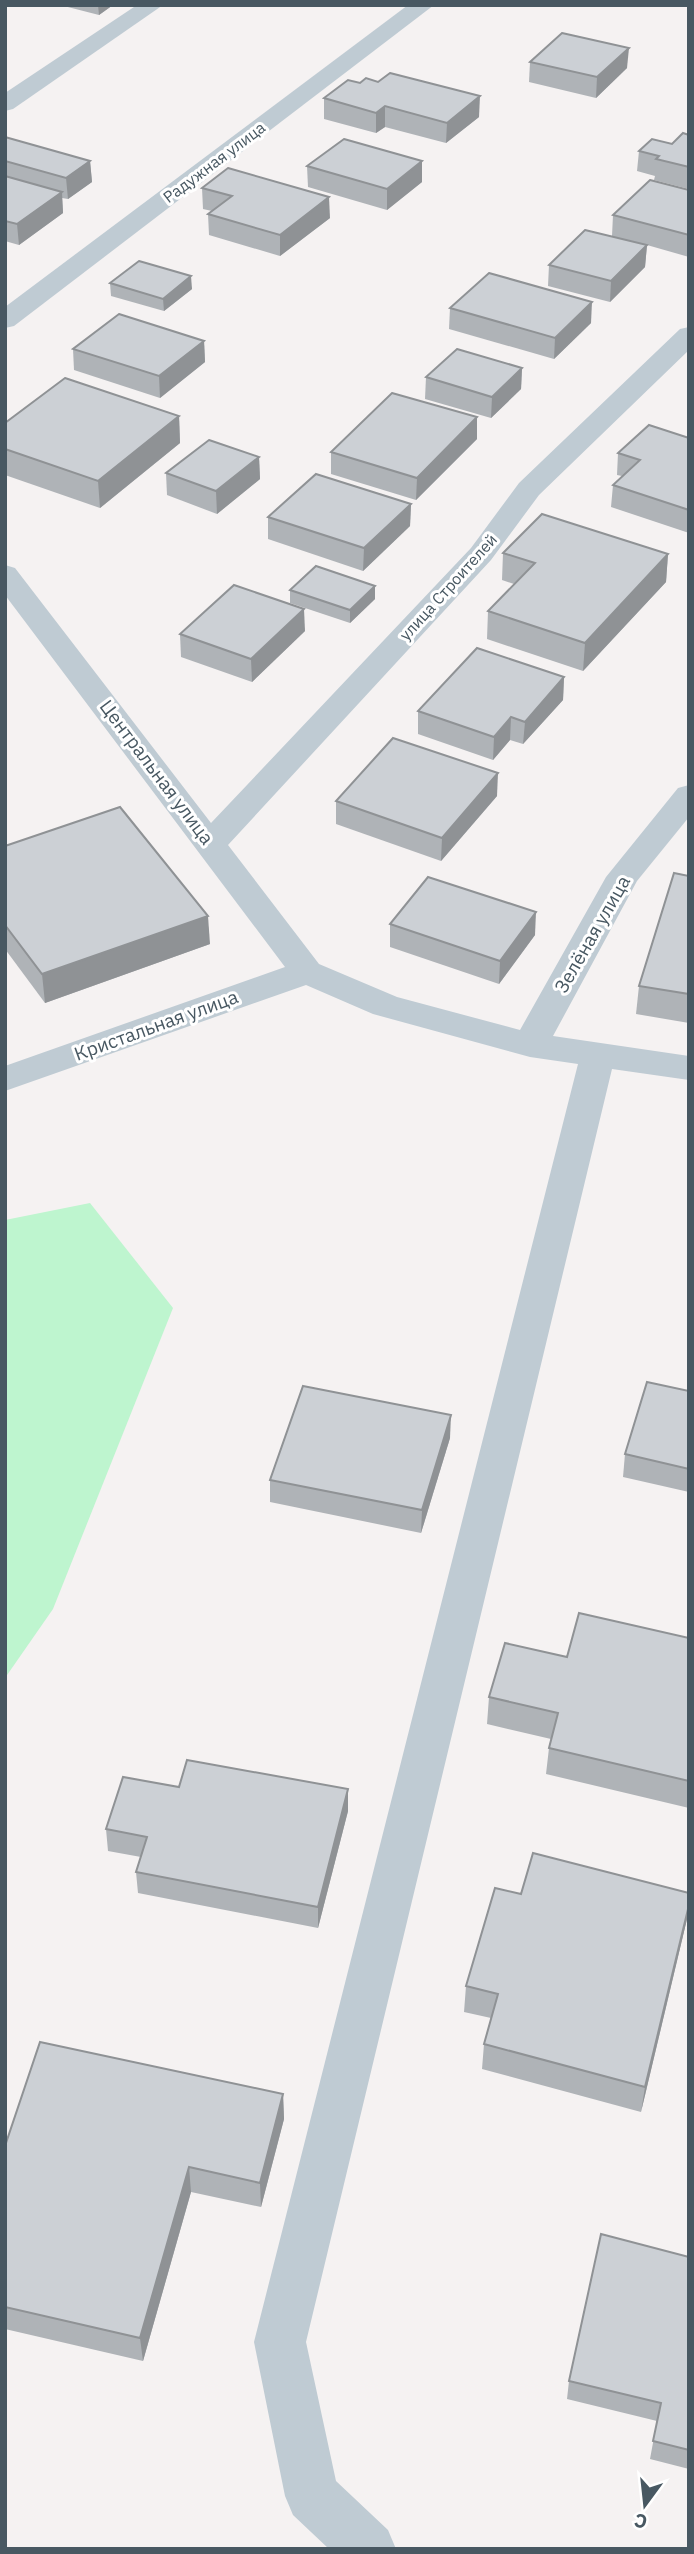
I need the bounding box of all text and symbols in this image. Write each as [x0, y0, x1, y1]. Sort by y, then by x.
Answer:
street label: Радужная улица [159, 117, 269, 207]
street label: улица Строителей [395, 530, 501, 644]
street label: Центральная улица [95, 695, 219, 849]
street label: Зелёная улица [549, 871, 635, 997]
street label: Кристальная улица [71, 984, 241, 1066]
north arrow [610, 2470, 680, 2540]
text: С [632, 2508, 650, 2535]

